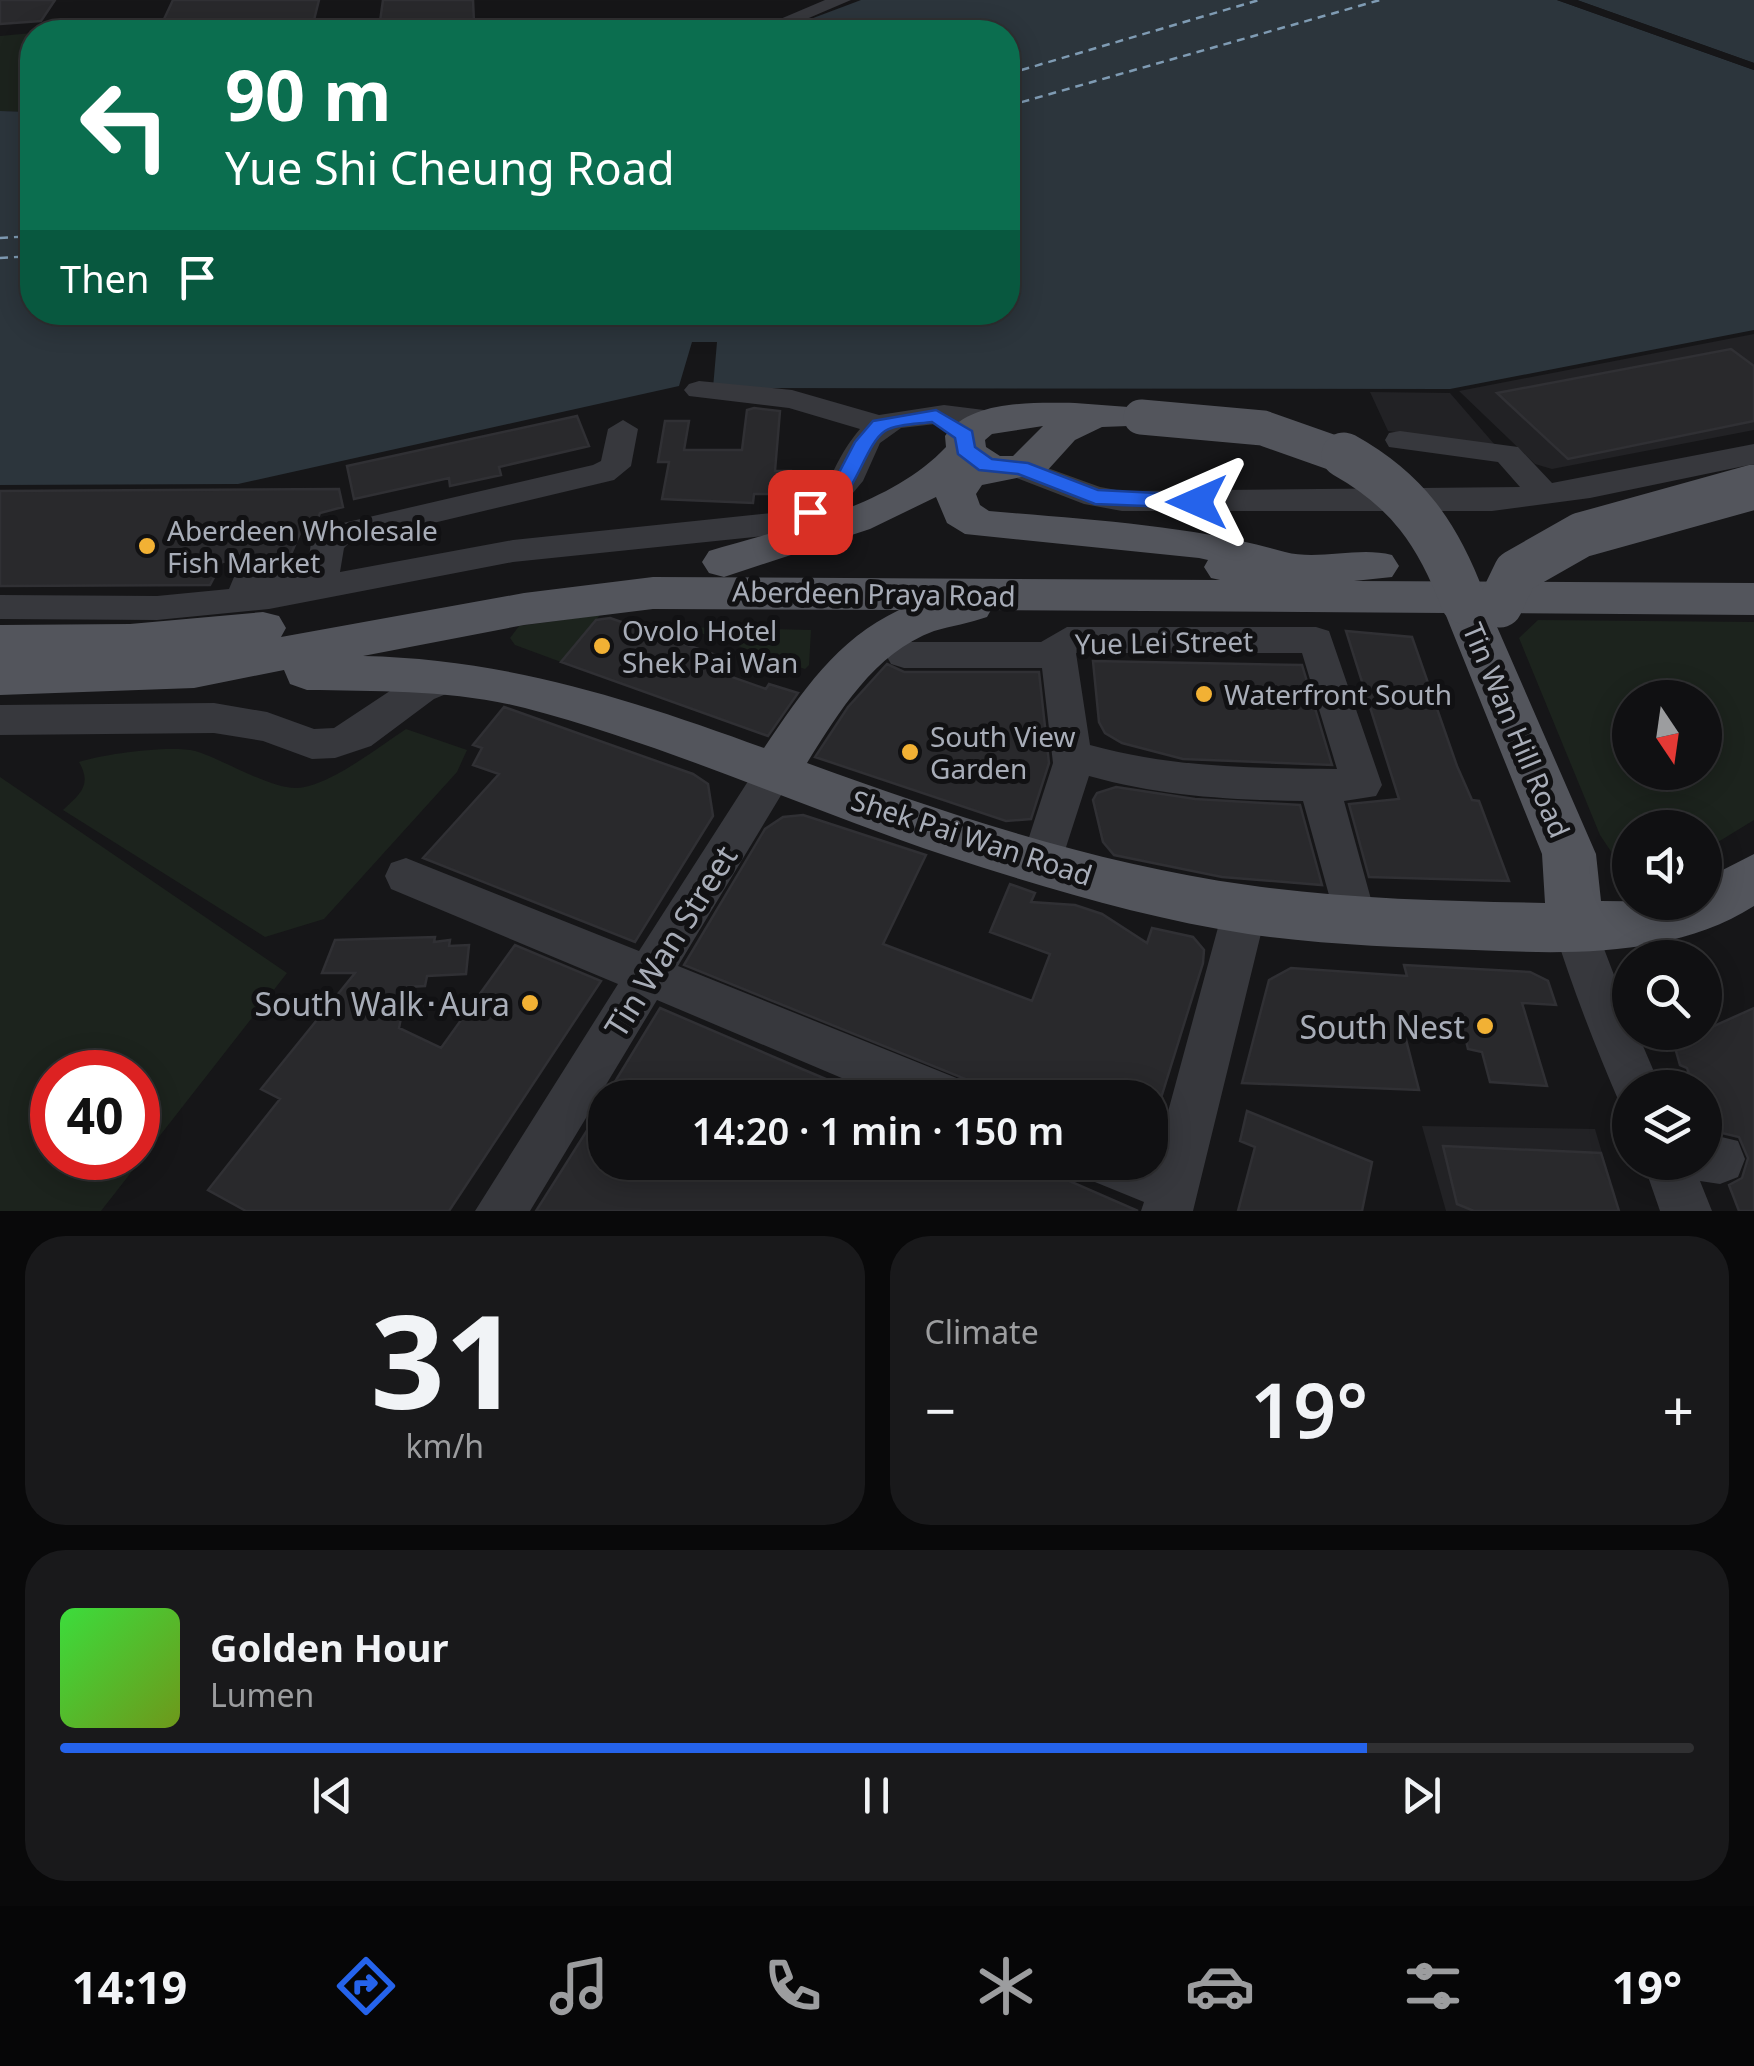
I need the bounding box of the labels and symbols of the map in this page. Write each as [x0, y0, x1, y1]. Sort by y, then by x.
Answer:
position arrow [1145, 450, 1249, 554]
pin [768, 470, 853, 555]
place label: Aberdeen Wholesale Fish Market [167, 511, 438, 581]
marker: Aberdeen Wholesale Fish Market [136, 535, 158, 557]
street label: Aberdeen Praya Road [732, 572, 1016, 614]
place label: Ovolo Hotel Shek Pai Wan [622, 611, 798, 681]
street label: Tin Wan Hill Road [1455, 617, 1579, 843]
street label: Yue Lei Street [1074, 621, 1254, 663]
marker: Ovolo Hotel Shek Pai Wan [591, 635, 613, 657]
place label: Waterfront South [1224, 675, 1452, 713]
north arrow [1612, 680, 1722, 790]
marker: Waterfront South [1193, 683, 1215, 705]
place label: South View Garden [930, 717, 1076, 787]
marker: South View Garden [899, 741, 921, 763]
street label: Shek Pai Wan Road [847, 780, 1097, 894]
street label: Tin Wan Street [594, 837, 746, 1045]
place label: South Walk･Aura [254, 982, 510, 1025]
marker: South Walk･Aura [519, 992, 541, 1014]
place label: South Nest [1299, 1005, 1465, 1048]
marker: South Nest [1474, 1015, 1496, 1037]
speed limit sign: 40 [30, 1050, 160, 1180]

